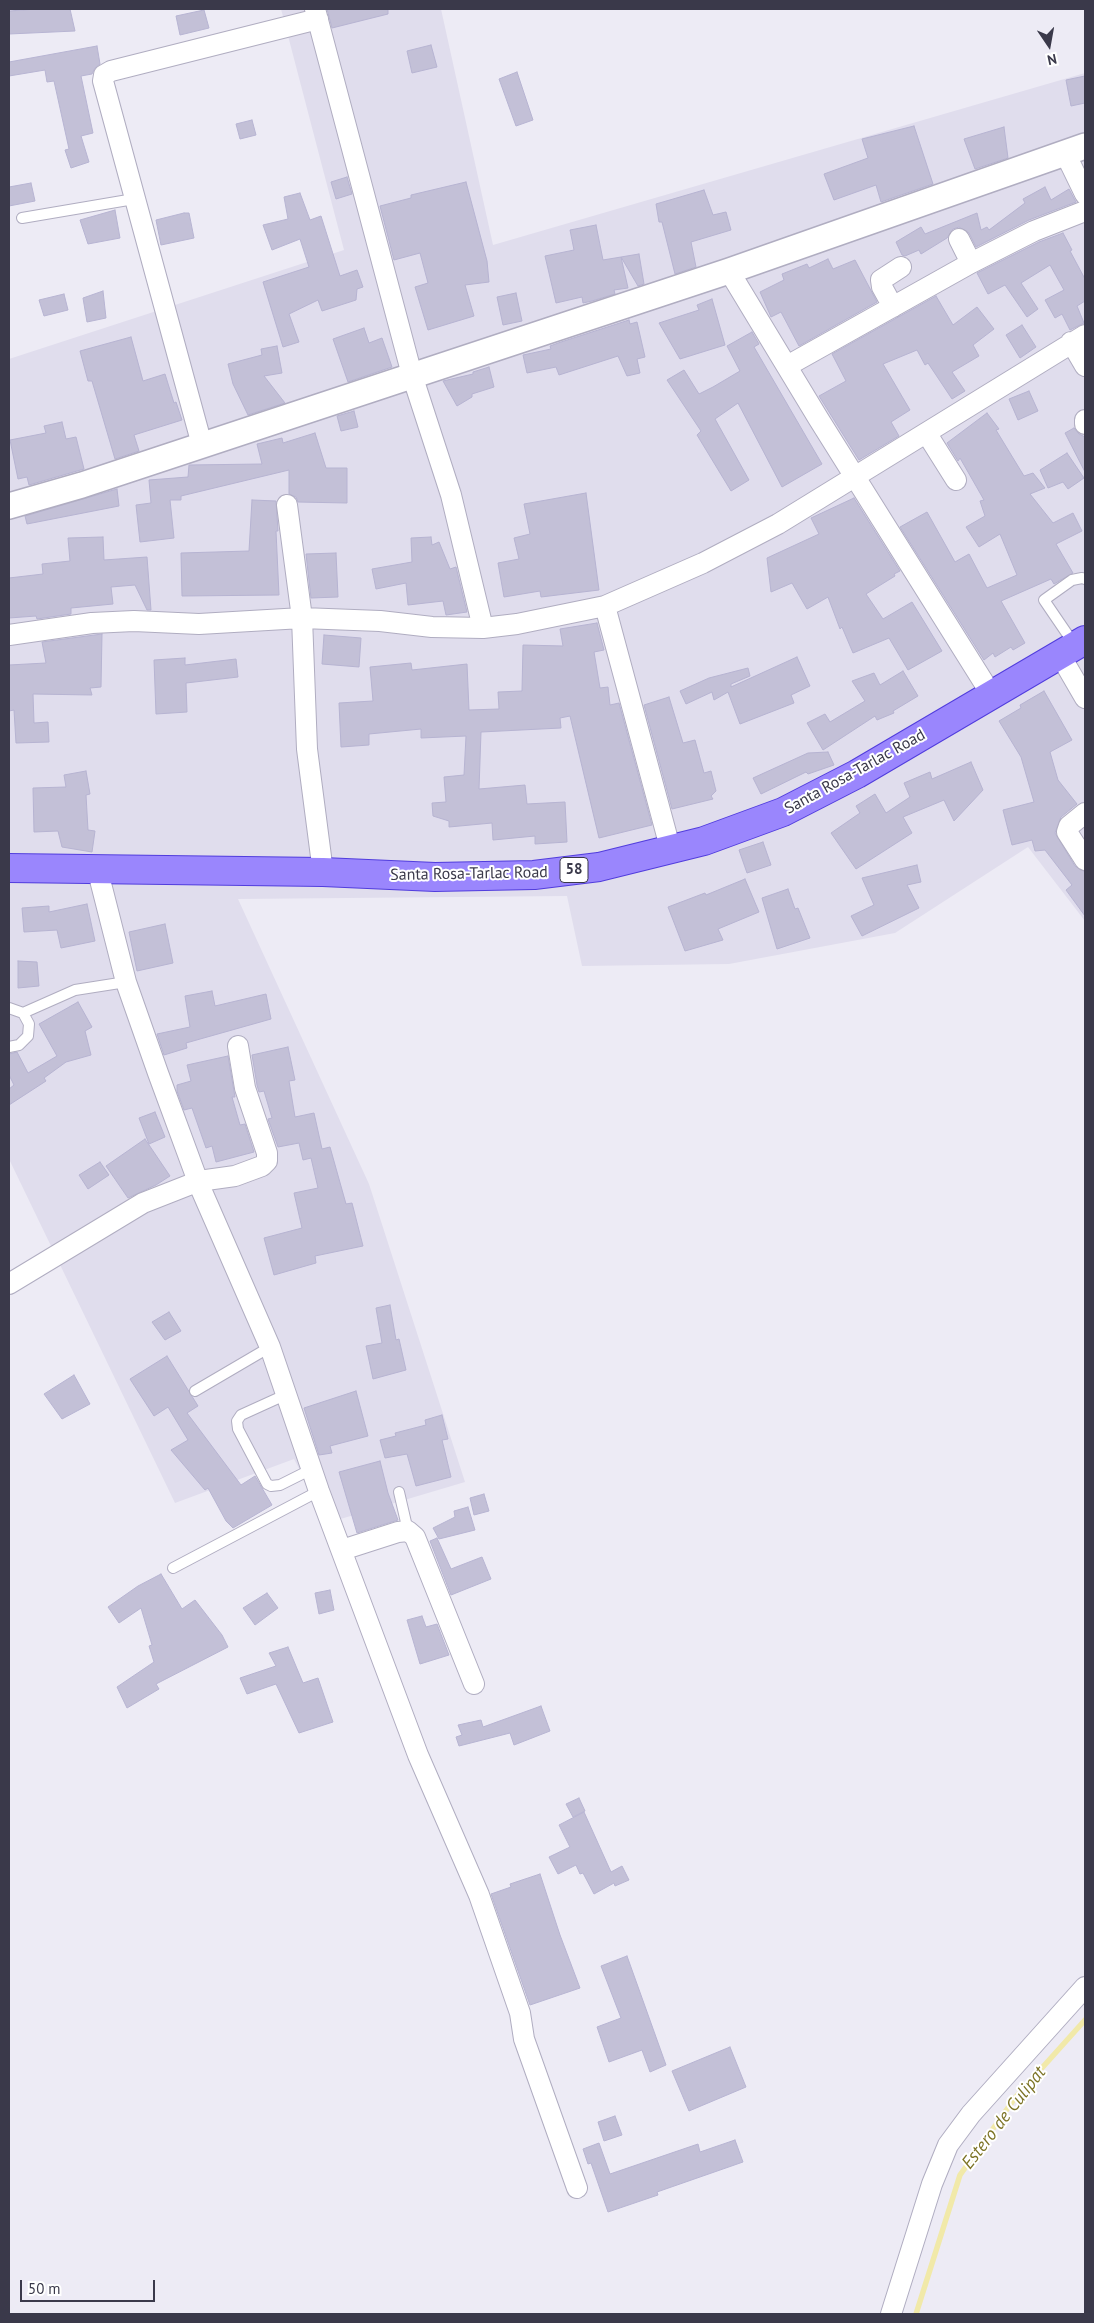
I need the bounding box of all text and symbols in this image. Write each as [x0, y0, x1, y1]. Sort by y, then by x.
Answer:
north arrow [1024, 20, 1074, 70]
text: N [1046, 50, 1058, 69]
street label: Santa Rosa-Tarlac Road [781, 725, 929, 819]
road number: 58 [560, 858, 588, 882]
street label: Santa Rosa-Tarlac Road [390, 863, 548, 885]
water label: Estero de Culipat [957, 2063, 1051, 2173]
scale bar [22, 2270, 158, 2302]
text: 50 m [28, 2279, 61, 2298]

